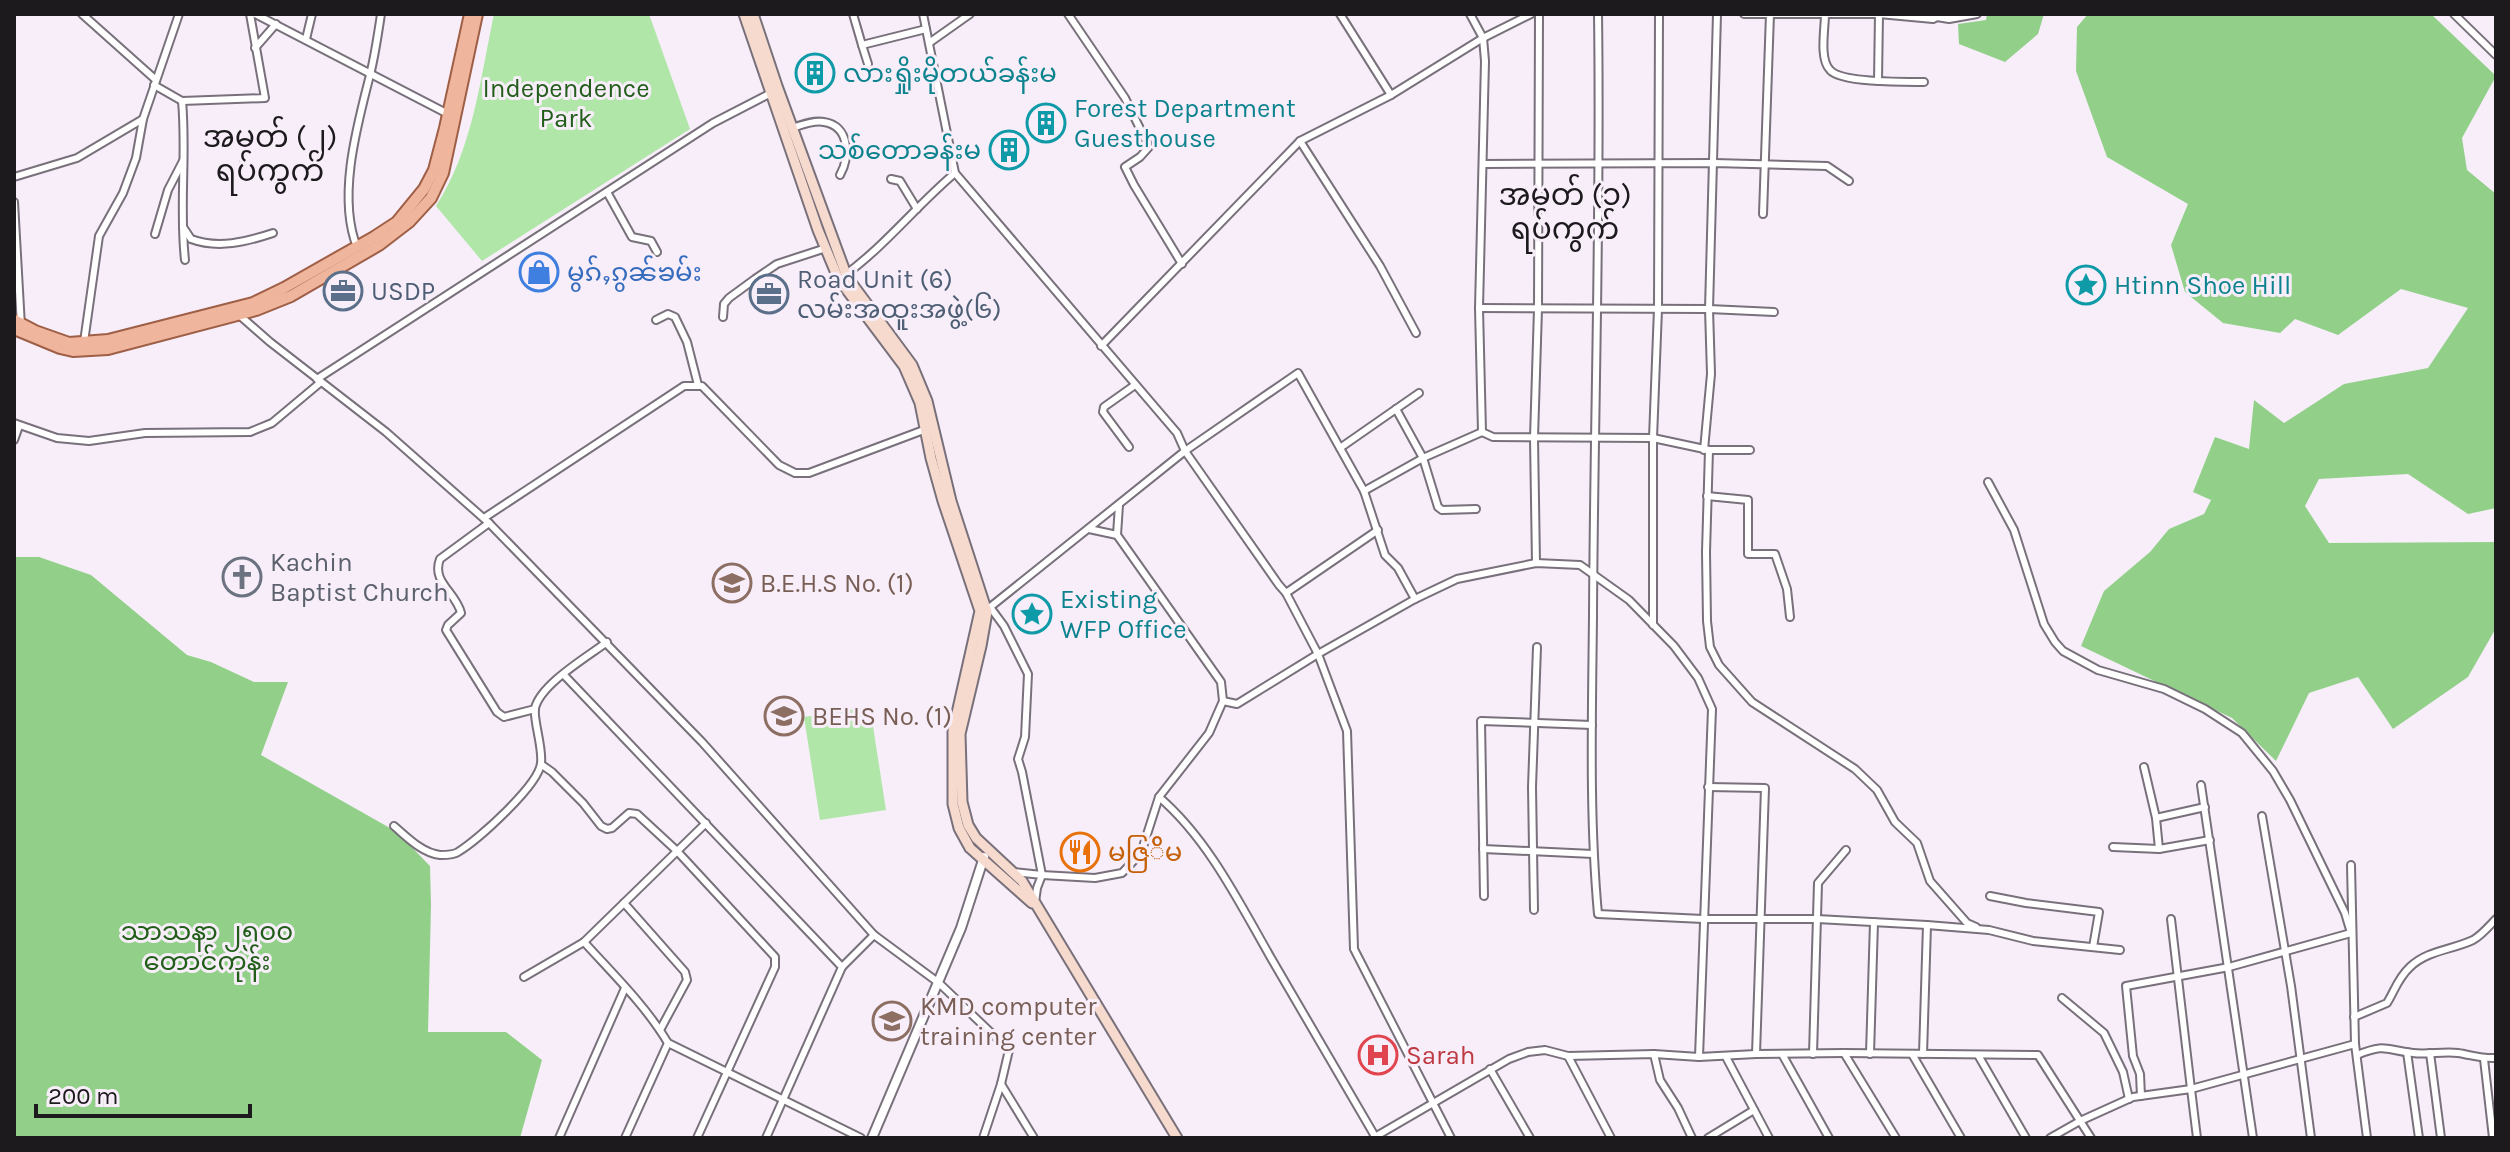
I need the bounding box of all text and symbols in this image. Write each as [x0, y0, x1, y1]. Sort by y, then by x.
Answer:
building icon: လားရှိုးမိုတယ်ခန်းမ [794, 52, 836, 94]
place label: လားရှိုးမိုတယ်ခန်းမ [843, 56, 1057, 94]
park label: Independence Park [482, 73, 650, 134]
place label: Forest Department Guesthouse [1074, 93, 1296, 154]
building icon: Forest Department Guesthouse [1025, 102, 1067, 144]
district label: အမှတ် (၂) ရပ်ကွက် [203, 115, 337, 196]
building icon: သစ်တောခန်းမ [988, 129, 1030, 171]
place label: သစ်တောခန်းမ [818, 133, 981, 171]
district label: အမှတ် (၁) ရပ်ကွက် [1498, 173, 1632, 254]
shop icon: မွၵ်ႇၵွၼ်ၶမ်း [518, 251, 560, 293]
place label: မွၵ်ႇၵွၼ်ၶမ်း [567, 255, 702, 292]
place label: Road Unit (6) လမ်းအထူးအဖွဲ့(၆) [797, 264, 1001, 330]
place icon: Htinn Shoe Hill [2065, 264, 2107, 306]
office icon: USDP [322, 270, 364, 312]
place label: Htinn Shoe Hill [2114, 270, 2291, 301]
office icon: Road Unit (6) လမ်းအထူးအဖွဲ့(၆) [748, 273, 790, 315]
place label: USDP [371, 276, 435, 307]
place label: Kachin Baptist Church [270, 547, 449, 608]
church icon: Kachin Baptist Church [221, 556, 263, 598]
school or university icon: B.E.H.S No. (1) [711, 562, 753, 604]
place label: B.E.H.S No. (1) [760, 568, 914, 599]
place label: Existing WFP Office [1060, 584, 1187, 645]
place icon: Existing WFP Office [1011, 593, 1053, 635]
school or university icon: BEHS No. (1) [763, 695, 805, 737]
place label: BEHS No. (1) [812, 701, 952, 732]
restaurant icon: မဇြ်ိမ [1059, 831, 1101, 873]
place label: မဇြ်ိမ [1108, 835, 1182, 873]
park label: သာသနာ ၂၅၀၀ တောင်ကုန်း [121, 916, 293, 982]
place label: KMD computer training center [920, 991, 1097, 1052]
school or university icon: KMD computer training center [871, 1000, 913, 1042]
hospital icon: Sarah [1357, 1034, 1399, 1076]
place label: Sarah [1406, 1040, 1475, 1071]
scale bar [36, 1068, 250, 1118]
text: 200 m [48, 1082, 119, 1110]

